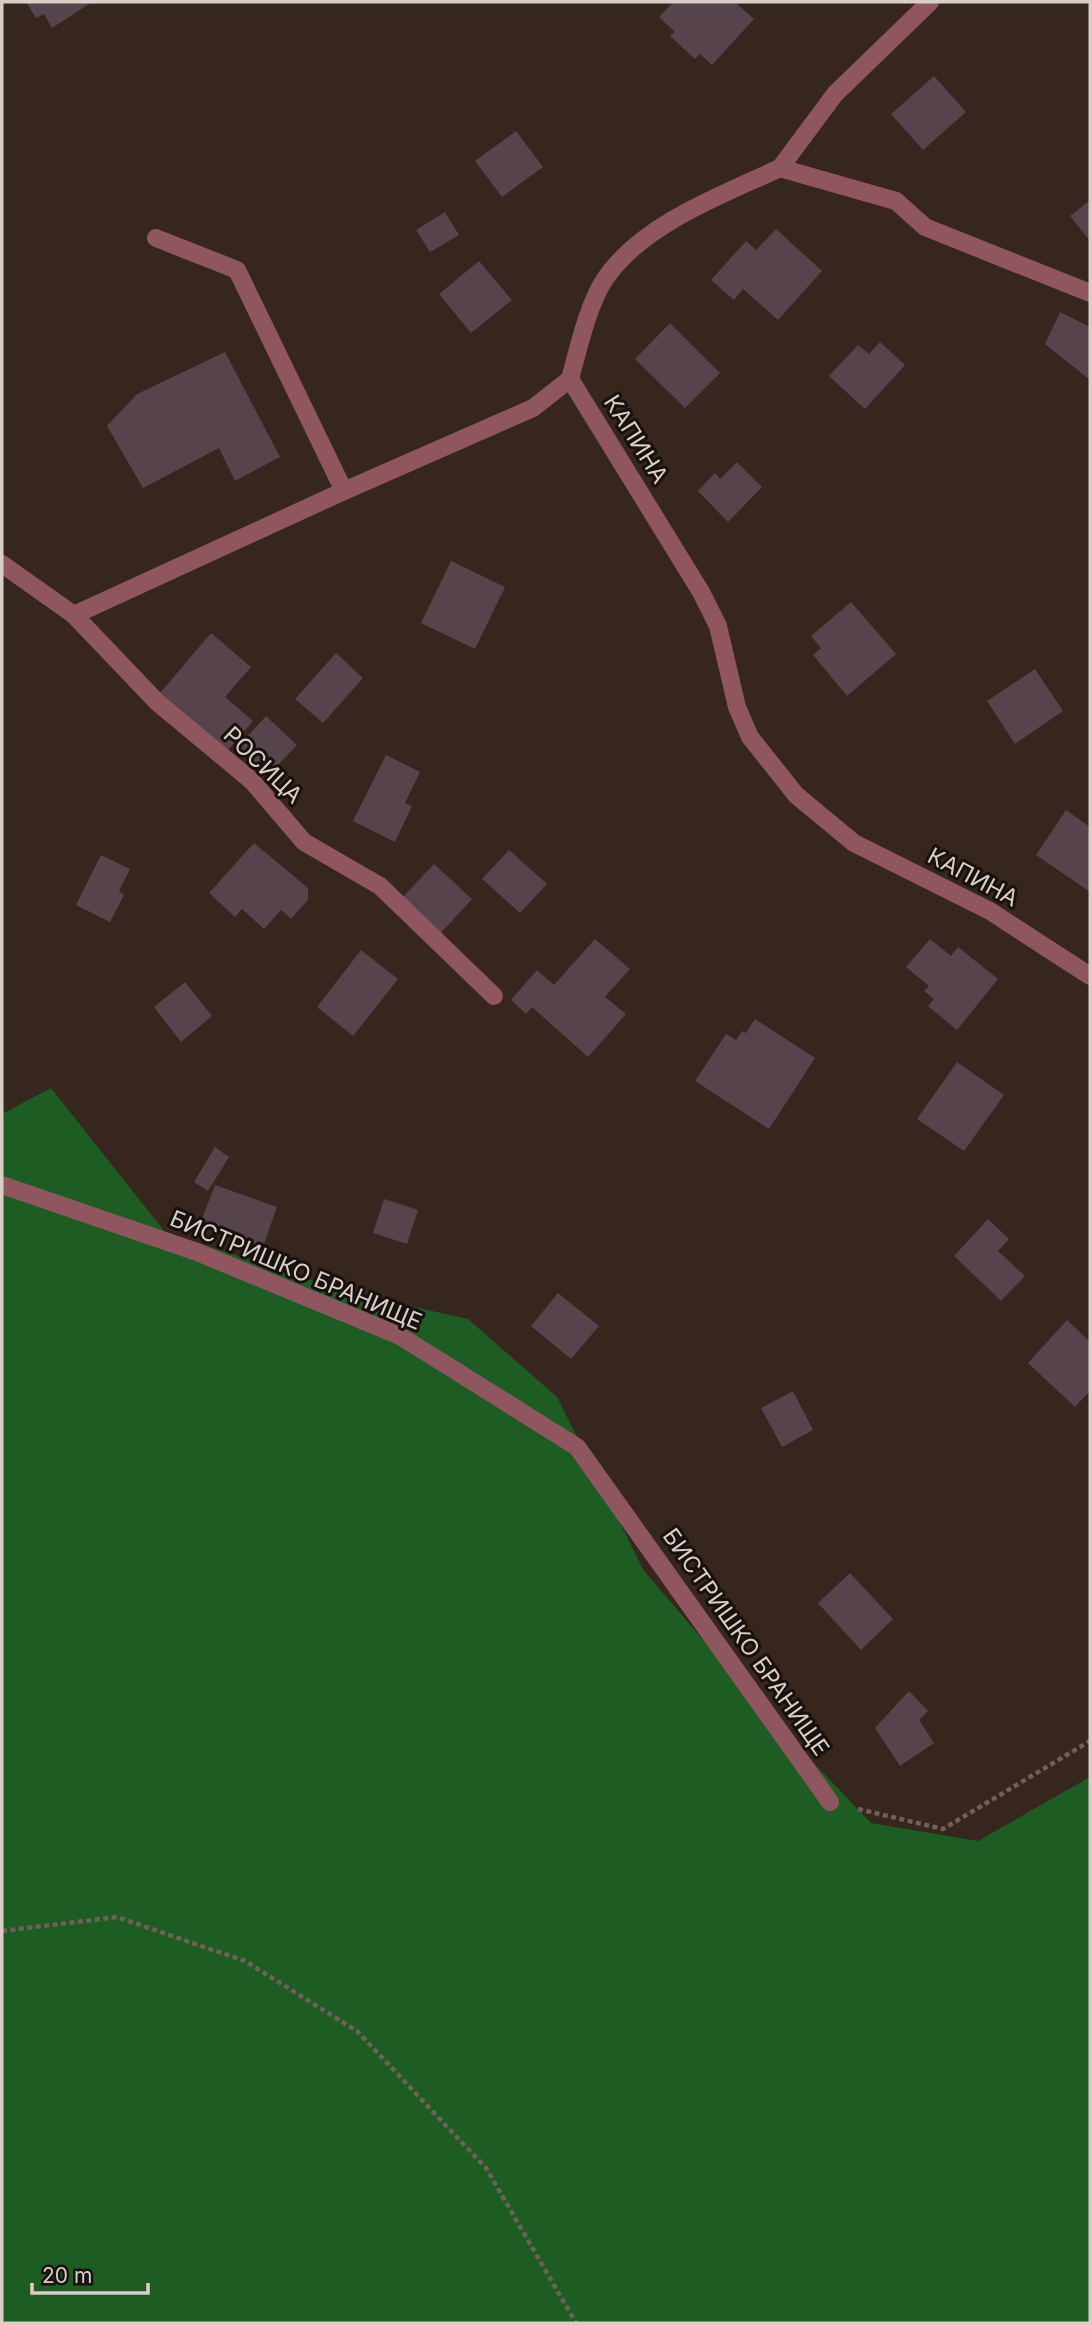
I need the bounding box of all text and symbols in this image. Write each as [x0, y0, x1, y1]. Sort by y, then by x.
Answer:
street label: КАПИНА [598, 390, 674, 488]
street label: РОСИЦА [218, 721, 308, 809]
street label: КАПИНА [923, 841, 1023, 913]
street label: БИСТРИШКО БРАНИЩЕ [166, 1204, 426, 1336]
street label: БИСТРИШКО БРАНИЩЕ [657, 1523, 835, 1761]
scale bar [32, 2252, 147, 2296]
text: 20 m [42, 2263, 92, 2288]

